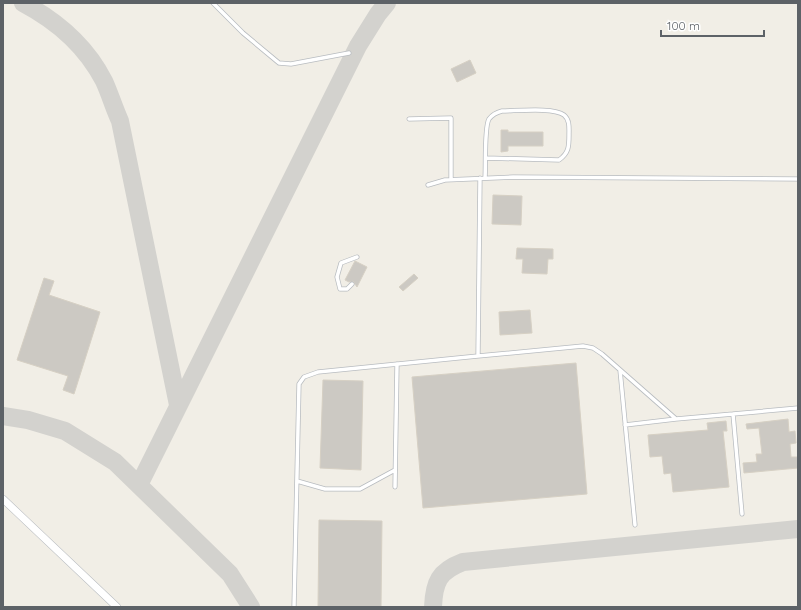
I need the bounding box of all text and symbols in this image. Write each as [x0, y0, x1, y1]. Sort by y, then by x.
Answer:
scale bar [661, 12, 764, 38]
text: 100 m [667, 18, 700, 33]

